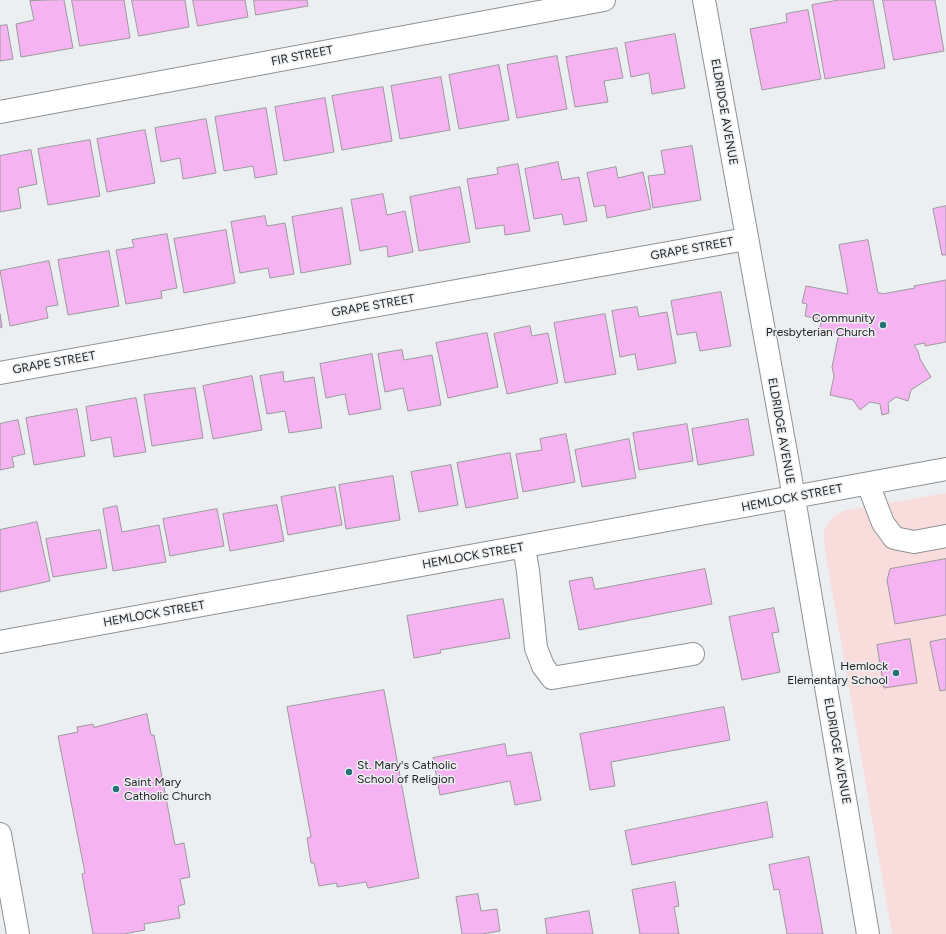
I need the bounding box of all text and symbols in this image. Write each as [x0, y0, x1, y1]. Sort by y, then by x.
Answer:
street label: FIR STREET [270, 43, 334, 69]
street label: ELDRIDGE AVENUE [708, 58, 740, 166]
street label: GRAPE STREET [649, 235, 735, 263]
street label: GRAPE STREET [330, 292, 416, 320]
place label: Community Presbyterian Church [766, 311, 875, 339]
marker: Community Presbyterian Church [878, 320, 888, 330]
street label: GRAPE STREET [11, 349, 97, 377]
street label: ELDRIDGE AVENUE [765, 377, 797, 485]
street label: HEMLOCK STREET [740, 481, 844, 515]
street label: HEMLOCK STREET [421, 540, 525, 572]
street label: HEMLOCK STREET [102, 598, 206, 630]
place label: Hemlock Elementary School [787, 659, 888, 687]
marker: Hemlock Elementary School [891, 668, 901, 678]
street label: ELDRIDGE AVENUE [821, 697, 853, 805]
place label: St. Mary's Catholic School of Religion [357, 758, 457, 786]
marker: St. Mary's Catholic School of Religion [344, 767, 354, 777]
place label: Saint Mary Catholic Church [124, 775, 211, 803]
marker: Saint Mary Catholic Church [111, 784, 121, 794]

